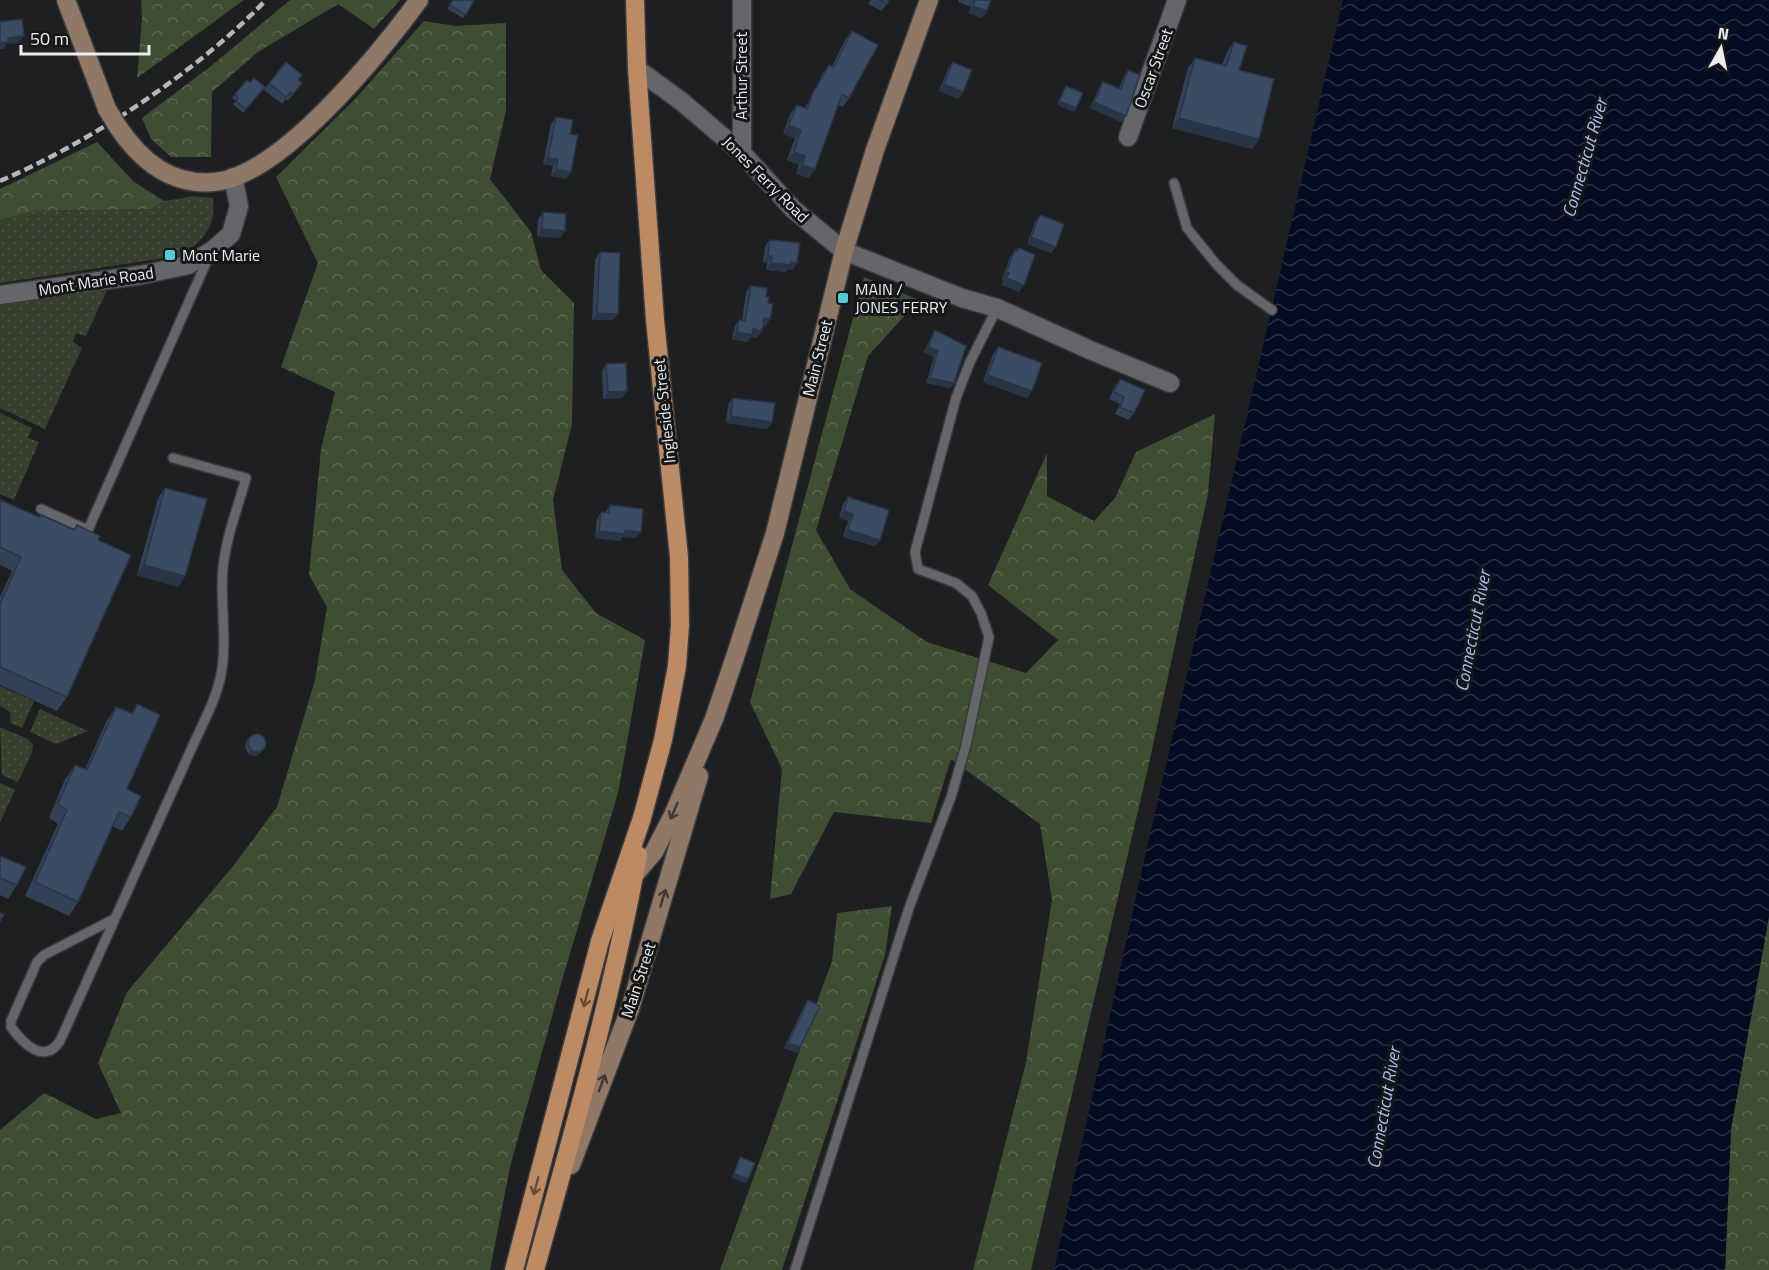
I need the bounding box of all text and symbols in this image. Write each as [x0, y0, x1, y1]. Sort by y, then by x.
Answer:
scale bar [21, 18, 148, 56]
north arrow [1691, 18, 1751, 78]
text: N [1716, 20, 1731, 46]
street label: Oscar Street [1127, 24, 1179, 111]
text: 50 m [30, 25, 69, 52]
street label: Arthur Street [729, 32, 753, 120]
water label: Connecticut River [1555, 93, 1615, 220]
street label: Jones Ferry Road [717, 130, 815, 228]
place label: Mont Marie [182, 243, 260, 267]
marker: Mont Marie [163, 248, 177, 262]
street label: Mont Marie Road [37, 260, 155, 302]
place label: MAIN / JONES FERRY [855, 277, 948, 319]
marker: MAIN / JONES FERRY [836, 291, 850, 305]
street label: Main Street [796, 317, 838, 399]
street label: Ingleside Street [647, 357, 681, 464]
water label: Connecticut River [1448, 566, 1498, 694]
one-way arrow [668, 802, 680, 820]
one-way arrow [658, 889, 669, 908]
street label: Main Street [614, 939, 662, 1021]
one-way arrow [579, 988, 591, 1007]
water label: Connecticut River [1360, 1043, 1408, 1171]
one-way arrow [597, 1074, 608, 1093]
one-way arrow [530, 1176, 541, 1195]

